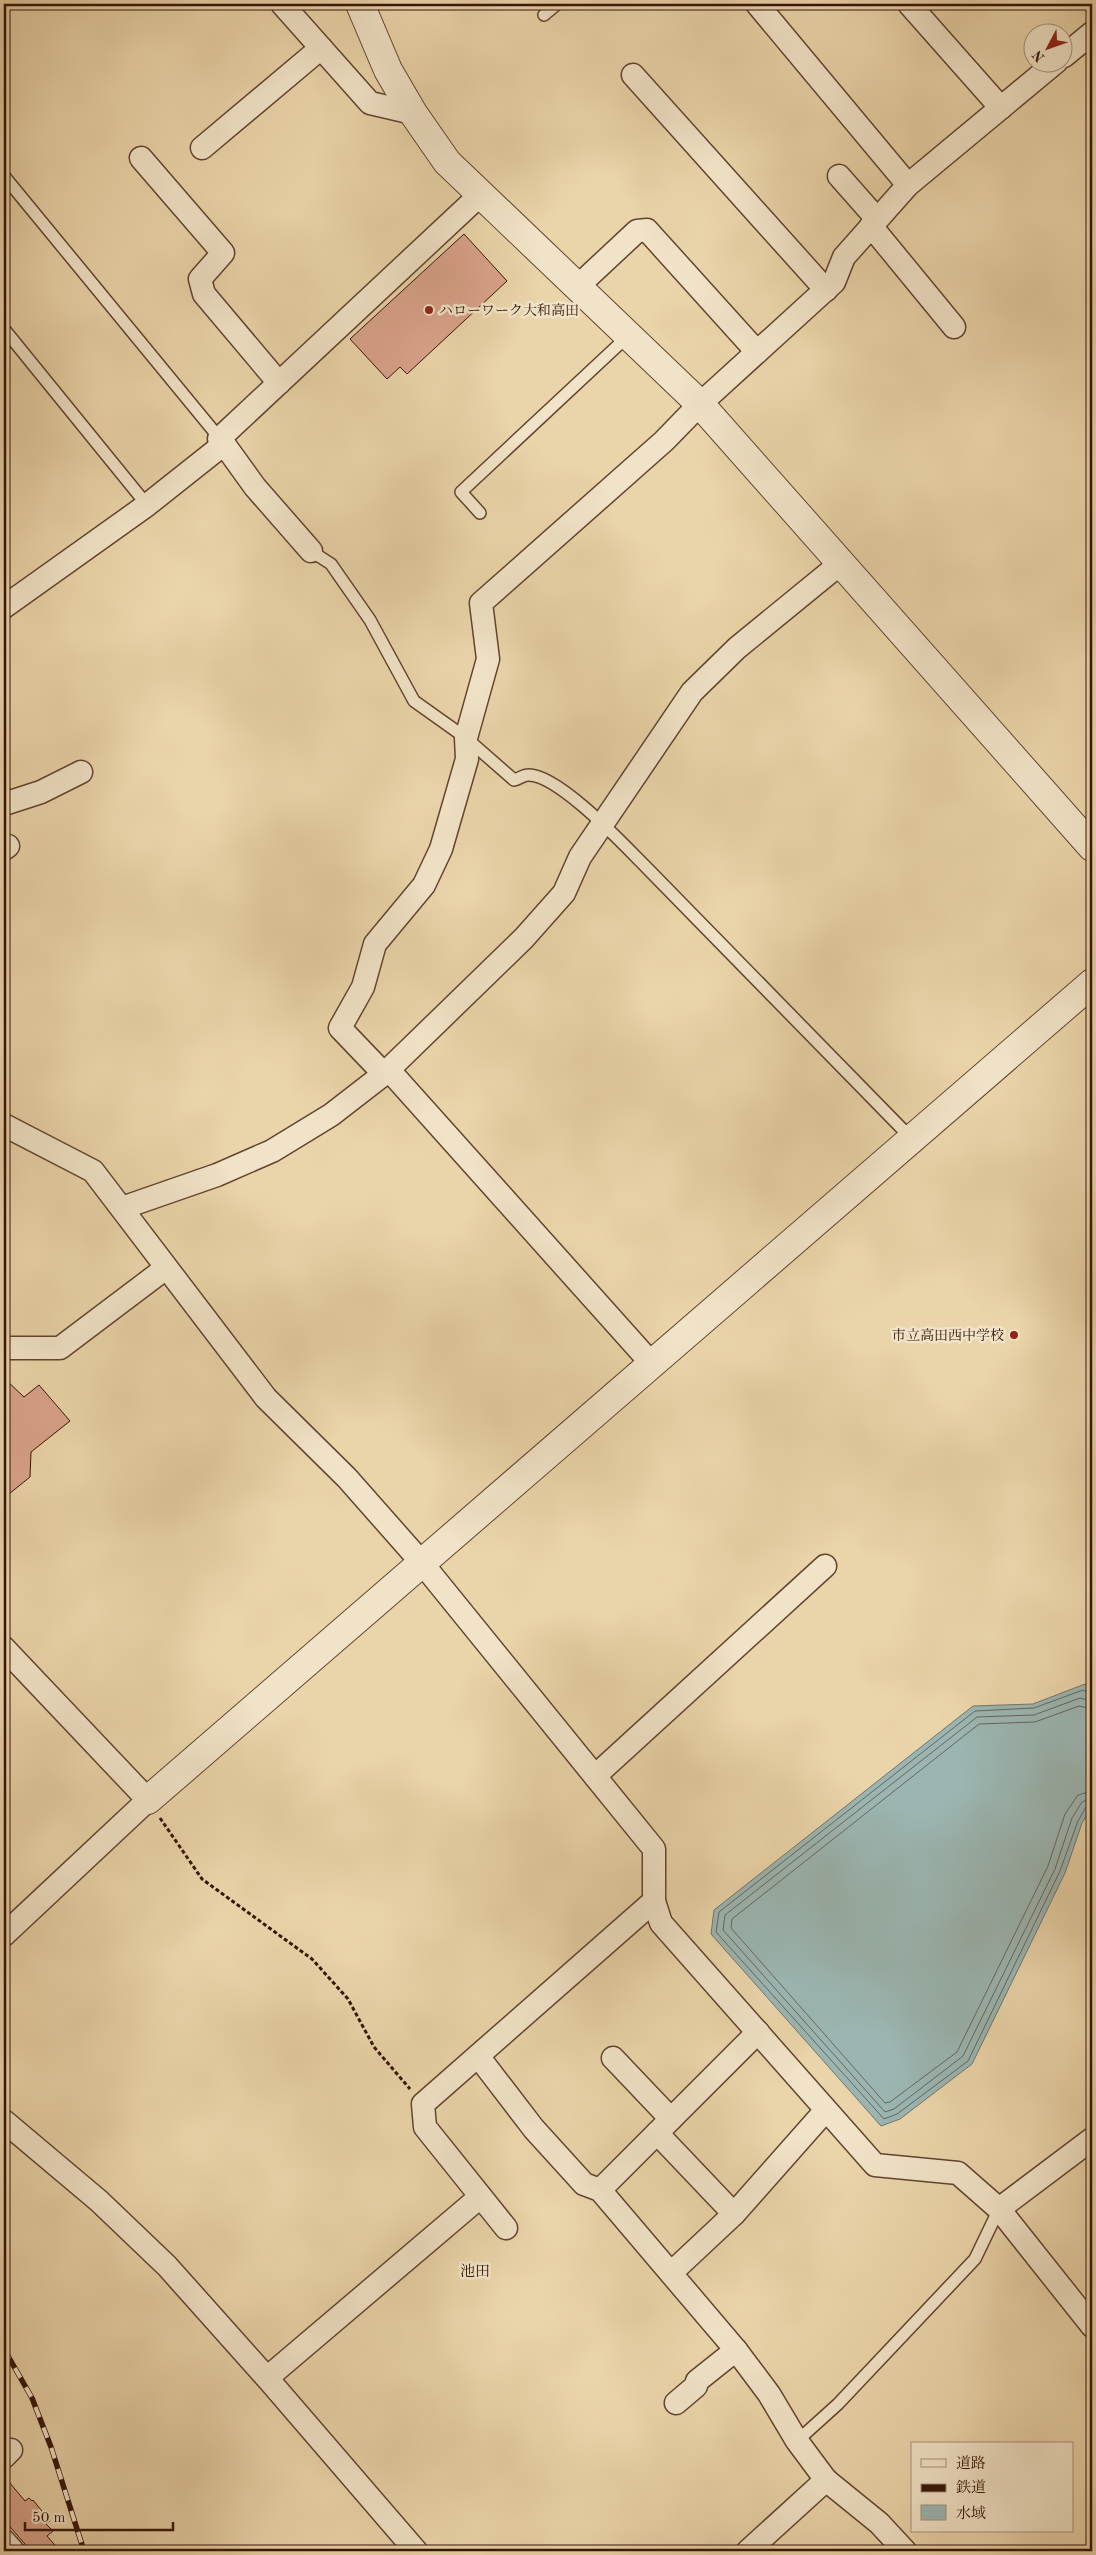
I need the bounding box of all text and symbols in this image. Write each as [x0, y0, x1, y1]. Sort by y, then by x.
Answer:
north arrow [1024, 22, 1074, 72]
text: N [1030, 47, 1048, 65]
place label: ハローワーク大和高田 [439, 303, 579, 318]
marker: ハローワーク大和高田 [423, 304, 435, 316]
place label: 市立高田西中学校 [892, 1328, 1004, 1343]
marker: 市立高田西中学校 [1008, 1329, 1020, 1341]
district label: 池田 [460, 2263, 490, 2280]
legend [911, 2442, 1074, 2532]
text: 道路 [956, 2455, 986, 2472]
text: 鉄道 [956, 2479, 986, 2496]
scale bar [25, 2500, 172, 2532]
text: 水域 [956, 2505, 986, 2522]
text: 50 m [32, 2511, 66, 2526]

